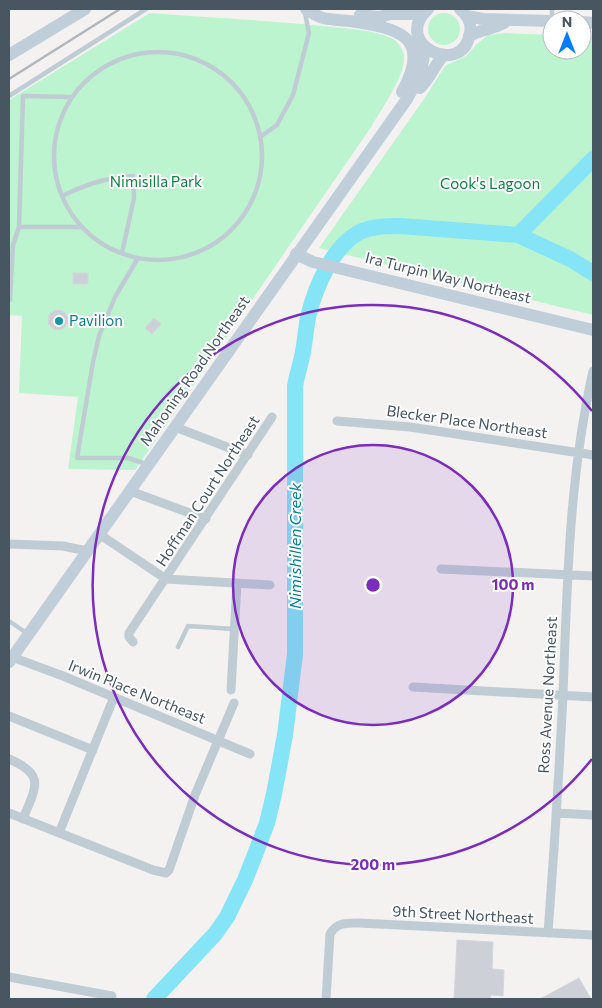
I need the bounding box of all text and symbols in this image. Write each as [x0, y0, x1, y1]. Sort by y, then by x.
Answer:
north arrow [542, 10, 592, 60]
text: N [562, 13, 572, 30]
park label: Nimisilla Park [110, 172, 202, 190]
park label: Cook's Lagoon [440, 174, 540, 192]
street label: Ira Turpin Way Northeast [363, 248, 533, 306]
street label: Mahoning Road Northeast [135, 292, 253, 449]
place label: Pavilion [69, 311, 123, 329]
marker: Pavilion [53, 315, 65, 327]
street label: Blecker Place Northeast [385, 401, 549, 441]
street label: Hoffman Court Northeast [152, 412, 263, 569]
water label: Nimishillen Creek [285, 483, 304, 609]
text: 100 m [492, 575, 534, 593]
centre of rings [364, 576, 382, 594]
street label: Ross Avenue Northeast [534, 616, 560, 774]
street label: Irwin Place Northeast [66, 655, 209, 727]
text: 200 m [351, 855, 395, 873]
street label: 9th Street Northeast [392, 901, 534, 927]

